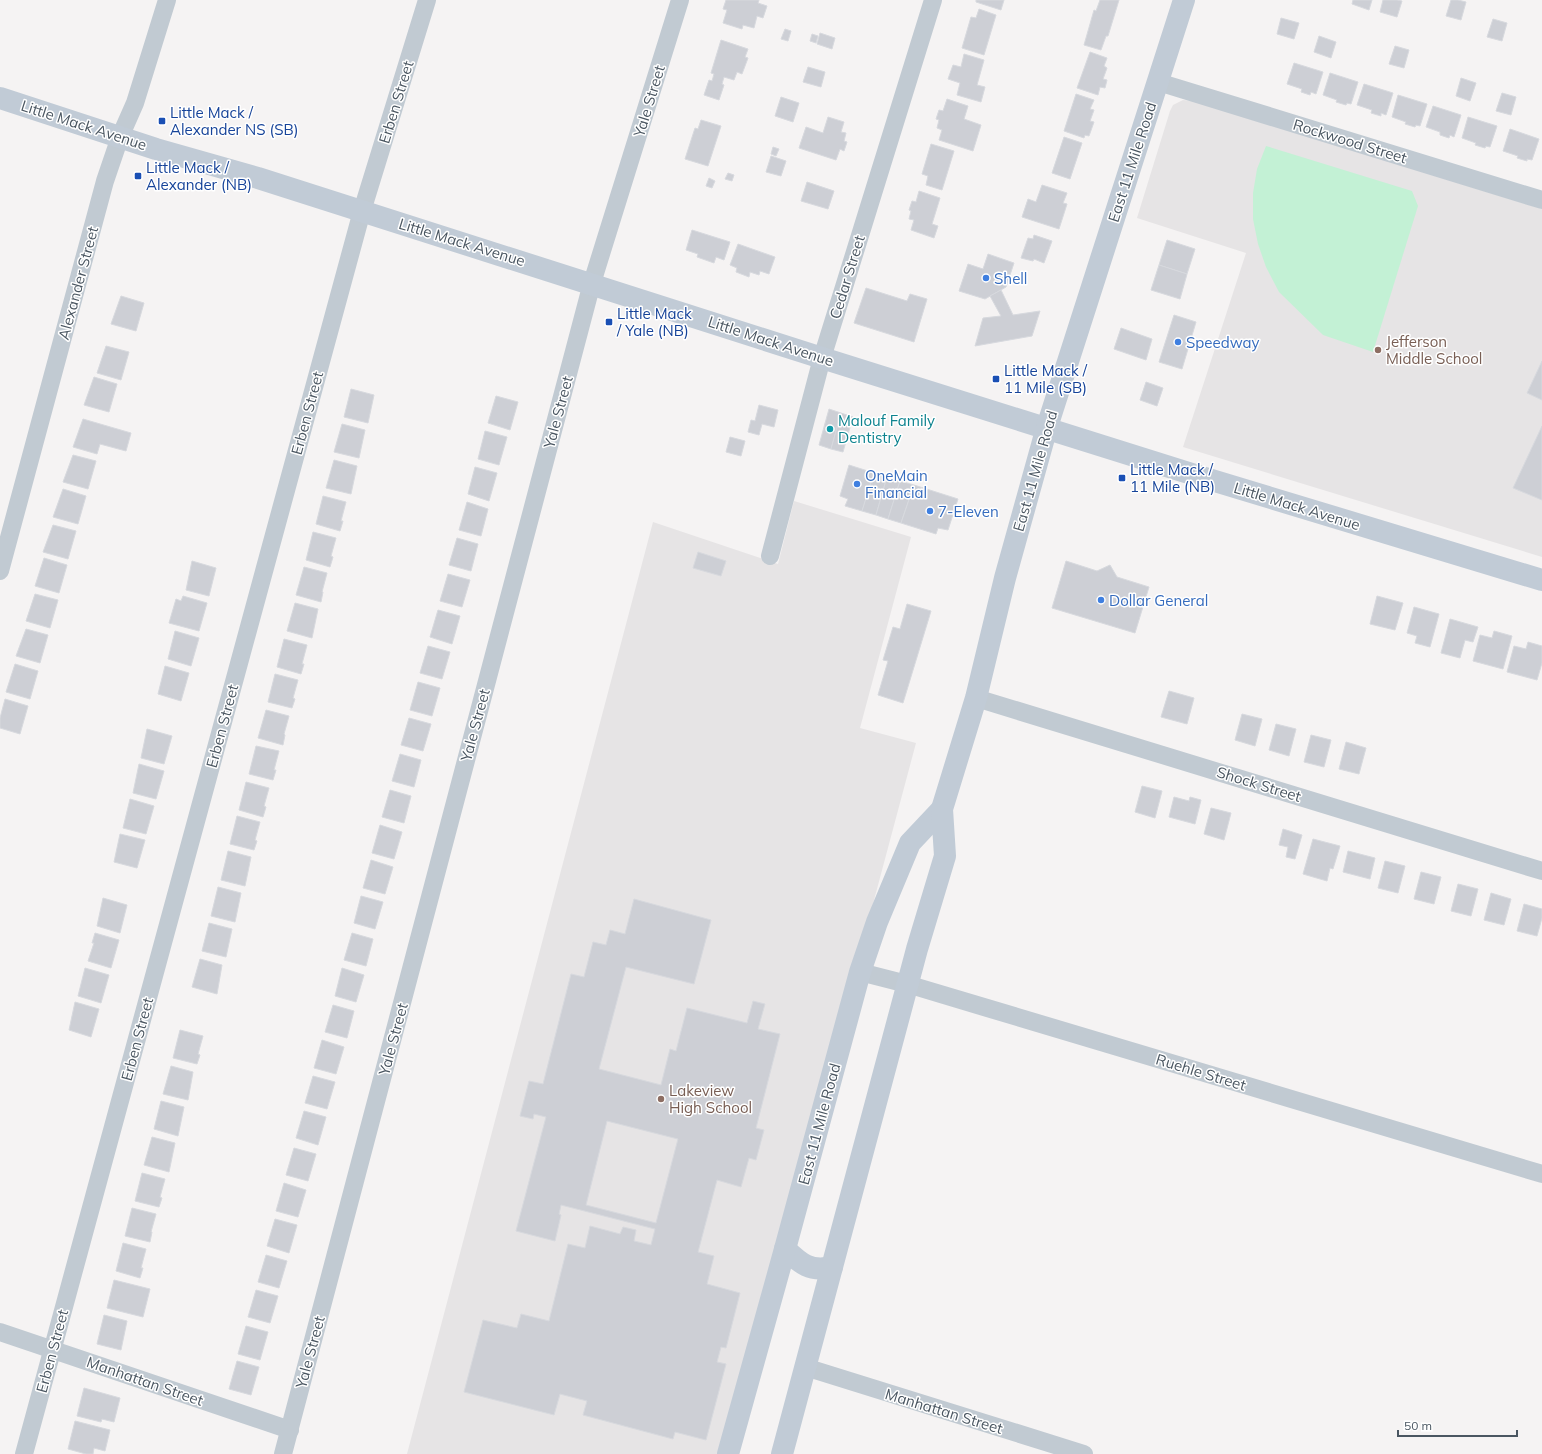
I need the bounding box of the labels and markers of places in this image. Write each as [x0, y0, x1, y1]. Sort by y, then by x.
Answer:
place label: Little Mack / Alexander NS (SB) [170, 103, 299, 139]
marker: Little Mack / Alexander NS (SB) [157, 116, 167, 126]
place label: Little Mack / Alexander (NB) [146, 158, 252, 194]
marker: Little Mack / Alexander (NB) [133, 171, 143, 181]
place label: Shell [994, 269, 1027, 288]
marker: Shell [981, 273, 991, 283]
place label: Little Mack / Yale (NB) [616, 304, 692, 340]
marker: Little Mack / Yale (NB) [604, 317, 614, 327]
place label: Jefferson Middle School [1386, 332, 1482, 368]
place label: Speedway [1186, 333, 1259, 352]
marker: Speedway [1173, 337, 1183, 347]
marker: Jefferson Middle School [1373, 345, 1383, 355]
place label: Little Mack / 11 Mile (SB) [1004, 361, 1088, 397]
marker: Little Mack / 11 Mile (SB) [991, 374, 1001, 384]
place label: Malouf Family Dentistry [838, 411, 935, 447]
marker: Malouf Family Dentistry [825, 424, 835, 434]
place label: Little Mack / 11 Mile (NB) [1130, 460, 1215, 496]
place label: OneMain Financial [865, 466, 928, 502]
marker: Little Mack / 11 Mile (NB) [1117, 473, 1127, 483]
marker: OneMain Financial [852, 479, 862, 489]
place label: 7-Eleven [938, 502, 999, 521]
marker: 7-Eleven [925, 506, 935, 516]
place label: Dollar General [1109, 591, 1208, 610]
marker: Dollar General [1096, 595, 1106, 605]
place label: Lakeview High School [669, 1081, 752, 1117]
marker: Lakeview High School [656, 1094, 666, 1104]

